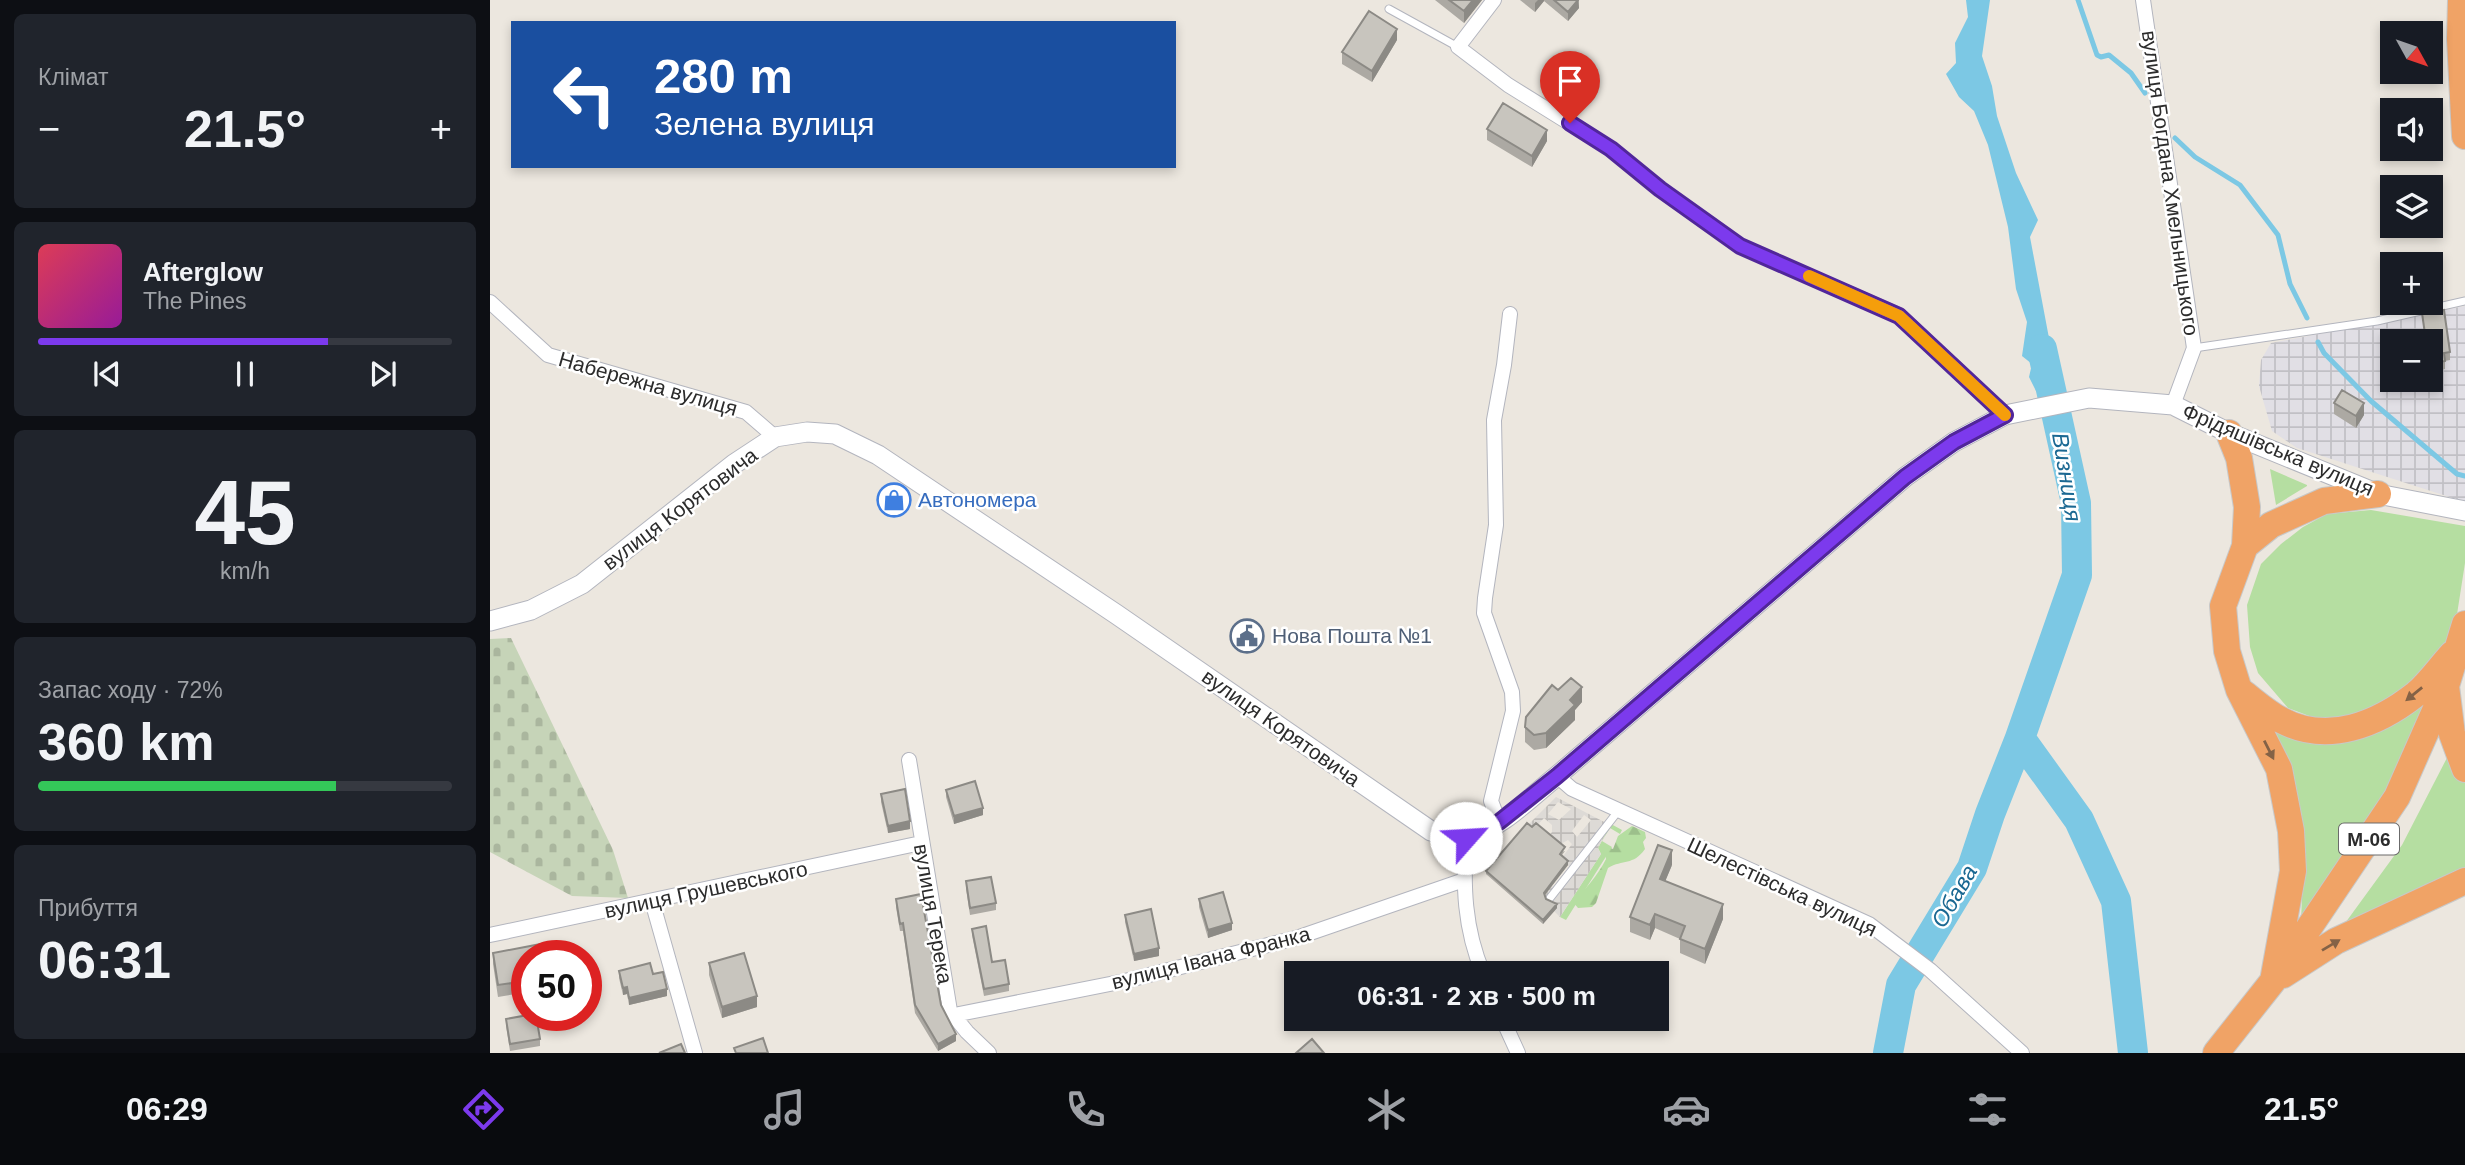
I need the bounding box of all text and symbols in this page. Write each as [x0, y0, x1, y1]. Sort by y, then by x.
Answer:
north arrow [2380, 21, 2443, 84]
map controls [2380, 21, 2443, 392]
street label: вулиця Богдана Хмельницького [2138, 29, 2203, 337]
icon: left [539, 49, 630, 140]
text: 280 m [654, 49, 793, 103]
pin [1540, 51, 1600, 123]
icon: arrive [1551, 62, 1589, 100]
text: Клімат [38, 64, 109, 90]
button: sound [2380, 98, 2443, 161]
text: 21.5° [184, 100, 306, 158]
text: Зелена вулиця [654, 106, 875, 142]
text: − [38, 108, 60, 150]
text: + [430, 108, 452, 150]
button: layers [2380, 175, 2443, 238]
button: + [2380, 252, 2443, 315]
text: Afterglow [143, 257, 263, 287]
text: The Pines [143, 288, 247, 314]
button: − [2380, 329, 2443, 392]
street label: Набережна вулиця [556, 347, 740, 420]
icon: previous [88, 355, 126, 393]
icon: pause [226, 355, 264, 393]
icon: next [364, 355, 402, 393]
street label: Фрідяшівська вулиця [2179, 399, 2377, 500]
water label: Визниця [2047, 431, 2087, 523]
street label: вулиця Корятовича [598, 443, 762, 574]
text: 45 [194, 462, 296, 563]
shop icon: Автономера [875, 481, 913, 519]
place label: Автономера [918, 488, 1037, 511]
text: km/h [220, 558, 270, 584]
public building icon: Нова Пошта №1 [1228, 617, 1266, 655]
place label: Нова Пошта №1 [1272, 624, 1432, 647]
street label: вулиця Корятовича [1198, 664, 1365, 791]
text: Запас ходу · 72% [38, 677, 223, 703]
one-way arrow [2405, 687, 2423, 702]
text: 360 km [38, 713, 214, 771]
one-way arrow [2263, 741, 2275, 761]
position arrow [1429, 801, 1503, 875]
road number: М-06 [2339, 824, 2399, 854]
street label: Шелестівська вулиця [1684, 832, 1881, 941]
street label: вулиця Терека [910, 842, 957, 986]
street label: вулиця Грушевського [602, 857, 810, 922]
water label: Обава [1926, 860, 1982, 932]
text: Прибуття [38, 895, 138, 921]
street label: вулиця Івана Франка [1109, 922, 1313, 993]
text: 06:31 [38, 931, 171, 989]
one-way arrow [2321, 939, 2340, 951]
speed limit sign: 50 [511, 940, 602, 1031]
text: 06:31 · 2 хв · 500 m [1357, 981, 1596, 1011]
icon: directions [459, 1085, 508, 1134]
icon: music [760, 1085, 809, 1134]
icon: phone [1061, 1085, 1110, 1134]
icon: climate [1362, 1085, 1411, 1134]
icon: car [1662, 1085, 1711, 1134]
icon: filters [1963, 1085, 2012, 1134]
text: 06:29 [126, 1091, 208, 1127]
text: 21.5° [2264, 1091, 2339, 1127]

